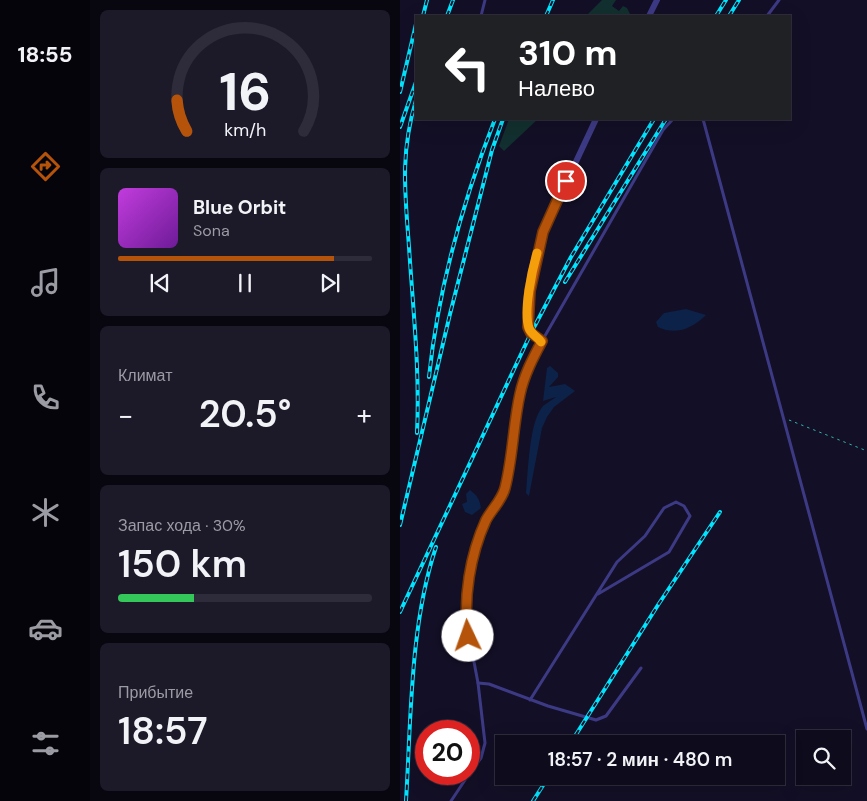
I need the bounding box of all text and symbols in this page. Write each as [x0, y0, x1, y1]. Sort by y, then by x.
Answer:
text: 310 m [518, 30, 617, 76]
icon: left [435, 35, 500, 100]
text: 18:55 [18, 40, 72, 69]
text: 16 [219, 58, 271, 126]
text: Налево [518, 74, 595, 103]
text: km/h [224, 118, 266, 142]
icon: directions [28, 149, 63, 184]
pin [545, 160, 587, 202]
icon: arrive [552, 167, 580, 195]
text: Blue Orbit [193, 195, 286, 220]
text: Sona [193, 220, 230, 241]
icon: music [28, 265, 63, 300]
icon: previous [146, 269, 174, 297]
icon: pause [231, 269, 259, 297]
icon: next [316, 269, 344, 297]
text: Климат [118, 365, 172, 386]
icon: phone [28, 380, 63, 415]
text: 20.5° [199, 389, 291, 439]
text: − [118, 397, 133, 434]
text: + [357, 397, 372, 434]
icon: climate [28, 495, 63, 530]
text: Запас хода · 30% [118, 515, 246, 536]
text: 150 km [118, 539, 247, 589]
position arrow [441, 609, 493, 661]
icon: car [28, 611, 63, 646]
text: Прибытие [118, 682, 193, 703]
text: 18:57 [118, 706, 208, 756]
speed limit sign: 20 [415, 720, 480, 785]
icon: filters [28, 726, 63, 761]
map controls [796, 730, 851, 785]
button: search [796, 730, 851, 785]
text: 18:57 · 2 мин · 480 m [548, 747, 732, 772]

